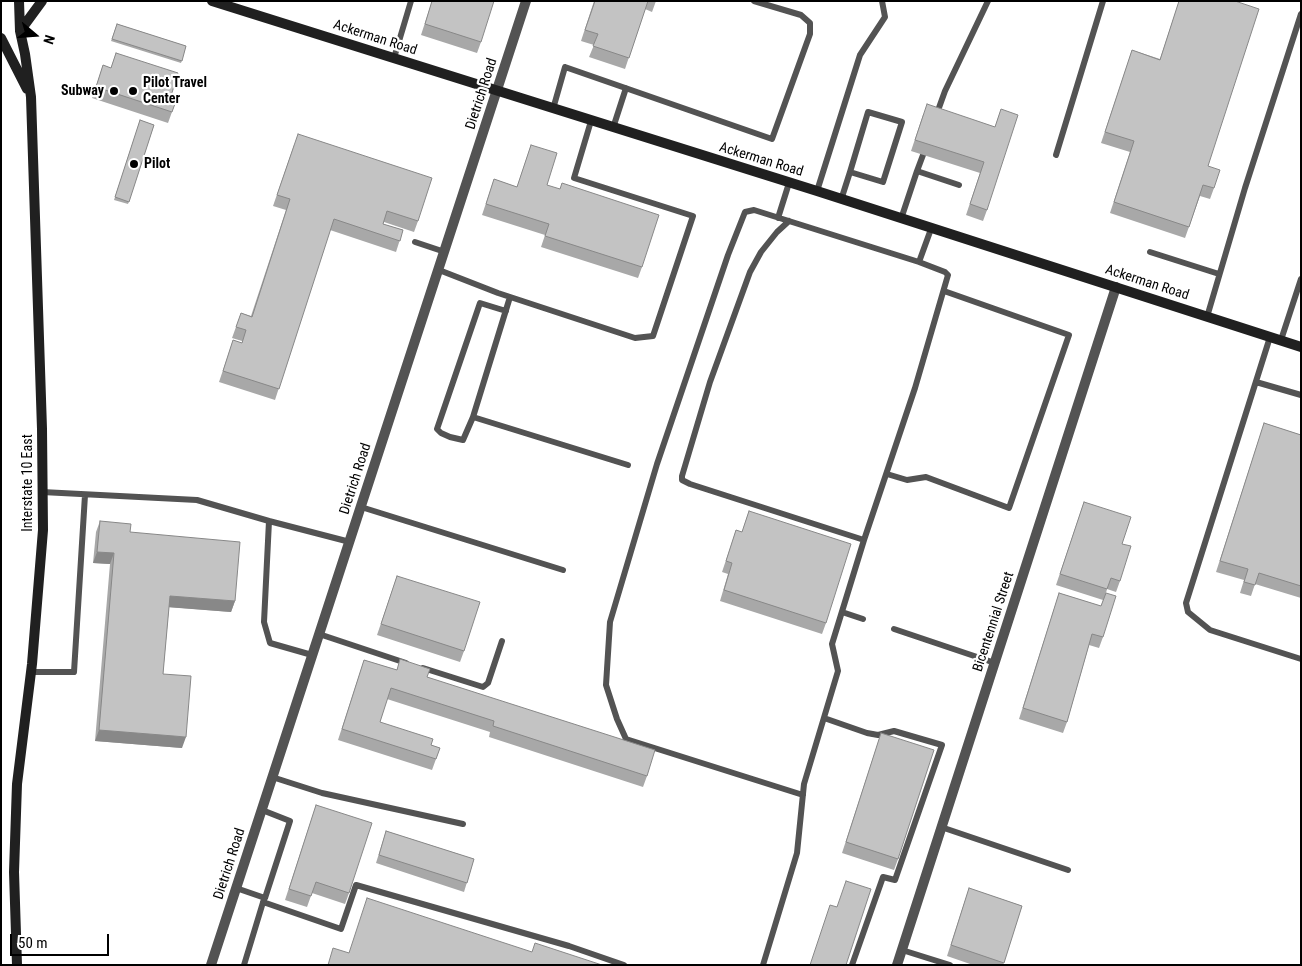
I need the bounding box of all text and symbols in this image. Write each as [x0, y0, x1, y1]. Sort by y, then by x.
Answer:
north arrow [10, 10, 60, 60]
street label: Ackerman Road [331, 17, 419, 59]
text: N [40, 33, 58, 46]
street label: Dietrich Road [463, 56, 501, 132]
place label: Pilot Travel Center [143, 75, 207, 108]
place label: Subway [61, 83, 104, 99]
marker: Subway [108, 85, 120, 97]
marker: Pilot Travel Center [127, 85, 139, 97]
street label: Ackerman Road [717, 139, 805, 181]
place label: Pilot [144, 156, 170, 172]
marker: Pilot [128, 158, 140, 170]
street label: Ackerman Road [1103, 262, 1191, 304]
street label: Interstate 10 East [20, 434, 36, 532]
street label: Dietrich Road [337, 441, 375, 517]
street label: Bicentennial Street [970, 570, 1018, 674]
street label: Dietrich Road [211, 826, 249, 902]
scale bar [12, 924, 111, 956]
text: 50 m [18, 934, 48, 952]

